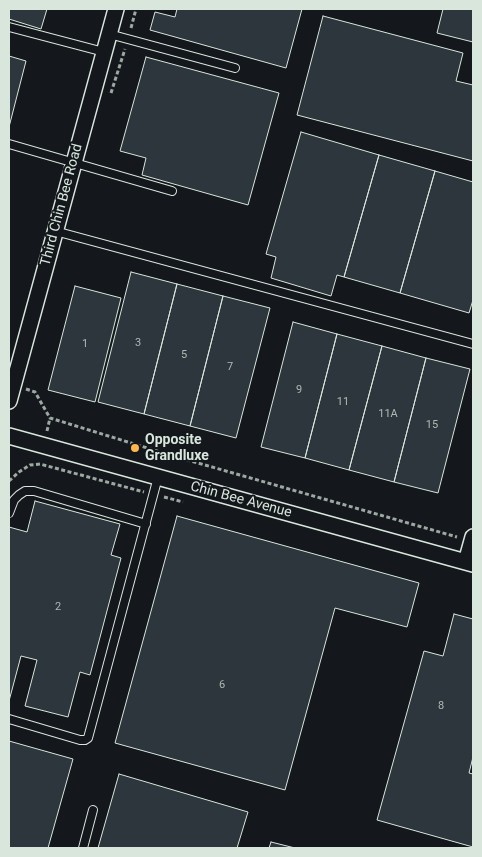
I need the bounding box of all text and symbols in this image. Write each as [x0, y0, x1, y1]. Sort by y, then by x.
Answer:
street label: Third Chin Bee Road [38, 142, 86, 268]
house number: 3 [135, 336, 141, 350]
house number: 1 [82, 337, 88, 351]
house number: 5 [181, 348, 187, 362]
house number: 7 [227, 360, 233, 374]
house number: 9 [296, 383, 302, 397]
house number: 11 [337, 395, 349, 409]
house number: 11A [378, 407, 398, 421]
house number: 15 [426, 418, 438, 432]
place label: Opposite Grandluxe [145, 432, 209, 464]
marker: Opposite Grandluxe [129, 442, 141, 454]
street label: Chin Bee Avenue [188, 478, 294, 522]
house number: 2 [55, 600, 61, 614]
house number: 6 [219, 678, 225, 692]
house number: 8 [438, 699, 444, 713]

